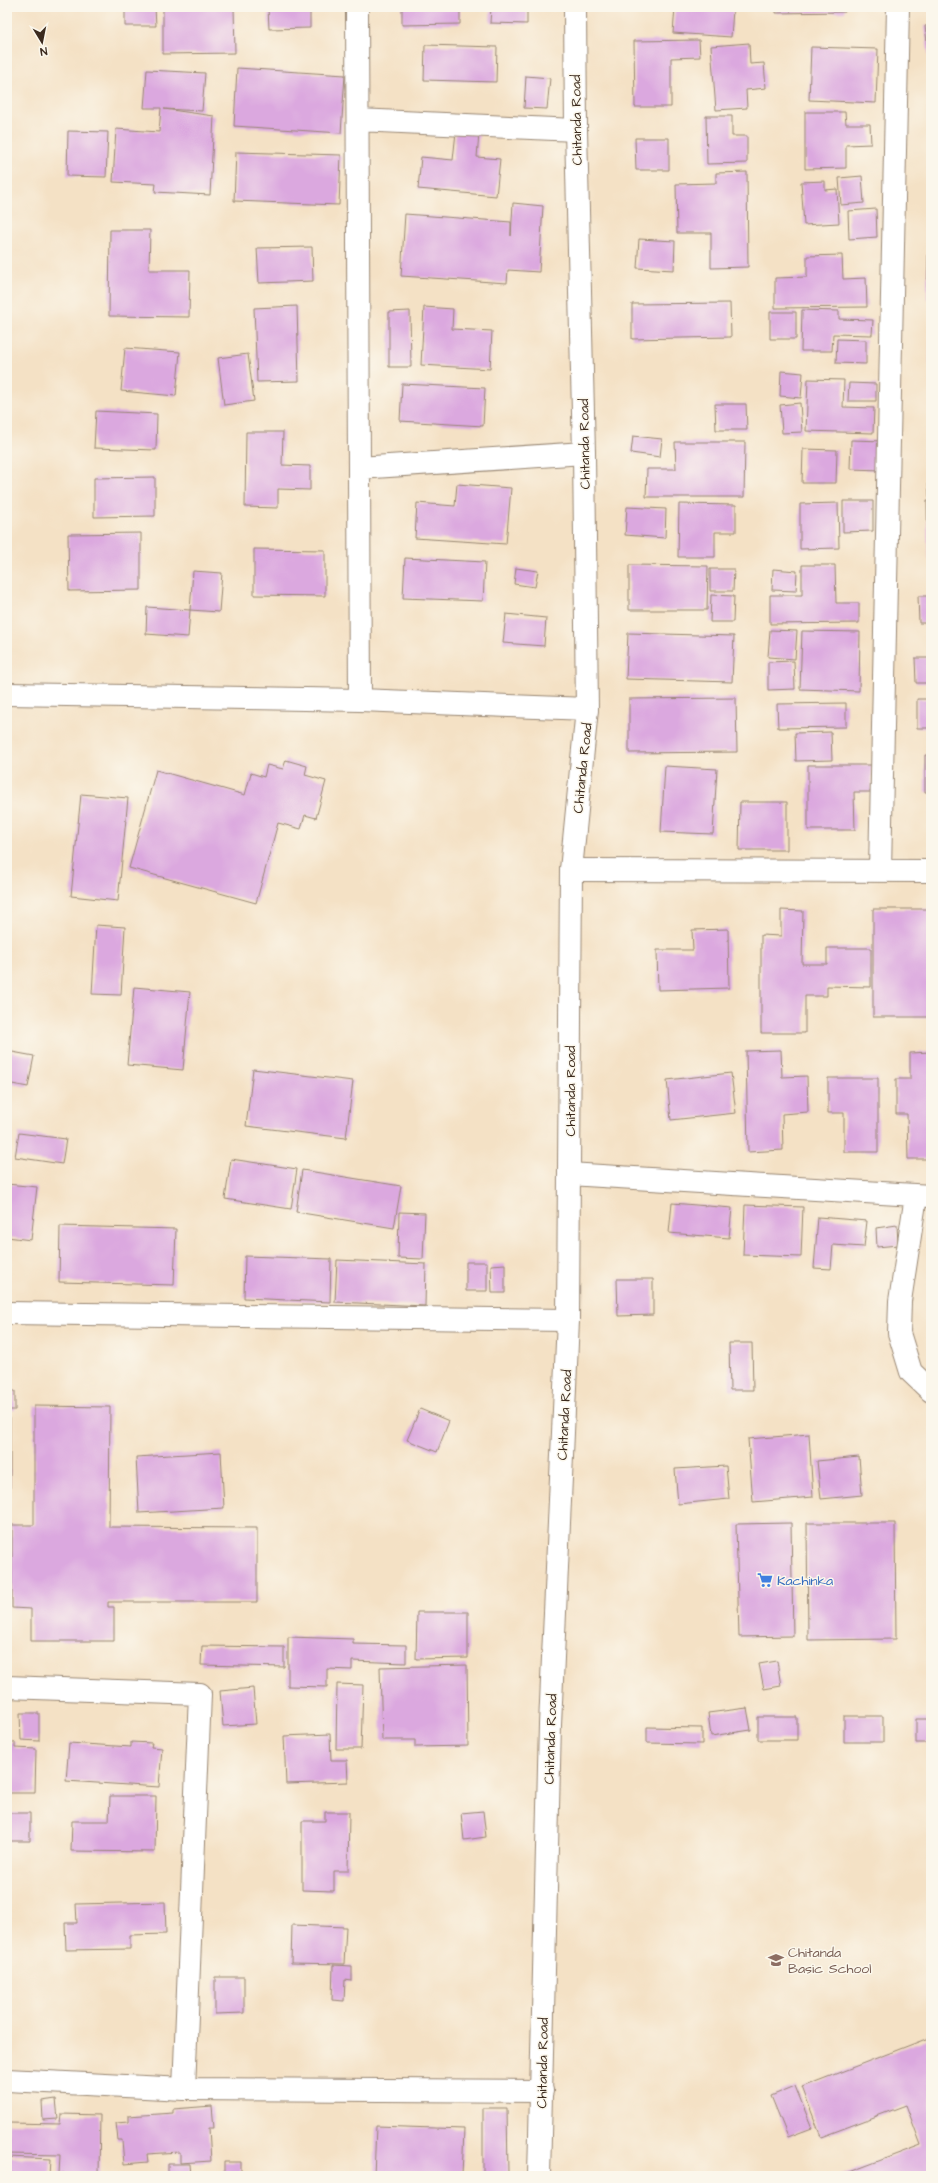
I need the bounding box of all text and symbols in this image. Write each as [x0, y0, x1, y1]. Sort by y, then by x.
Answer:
north arrow [22, 22, 62, 62]
text: N [39, 43, 48, 59]
street label: Chitanda Road [566, 74, 588, 166]
street label: Chitanda Road [574, 398, 596, 490]
street label: Chitanda Road [568, 722, 598, 814]
street label: Chitanda Road [561, 1046, 581, 1136]
street label: Chitanda Road [553, 1369, 577, 1461]
supermarket icon: Kachinka [756, 1571, 774, 1589]
place label: Kachinka [777, 1571, 833, 1591]
street label: Chitanda Road [539, 1693, 563, 1785]
place label: Chitanda Basic School [788, 1943, 871, 1979]
school or university icon: Chitanda Basic School [767, 1951, 785, 1969]
street label: Chitanda Road [532, 2017, 554, 2109]

